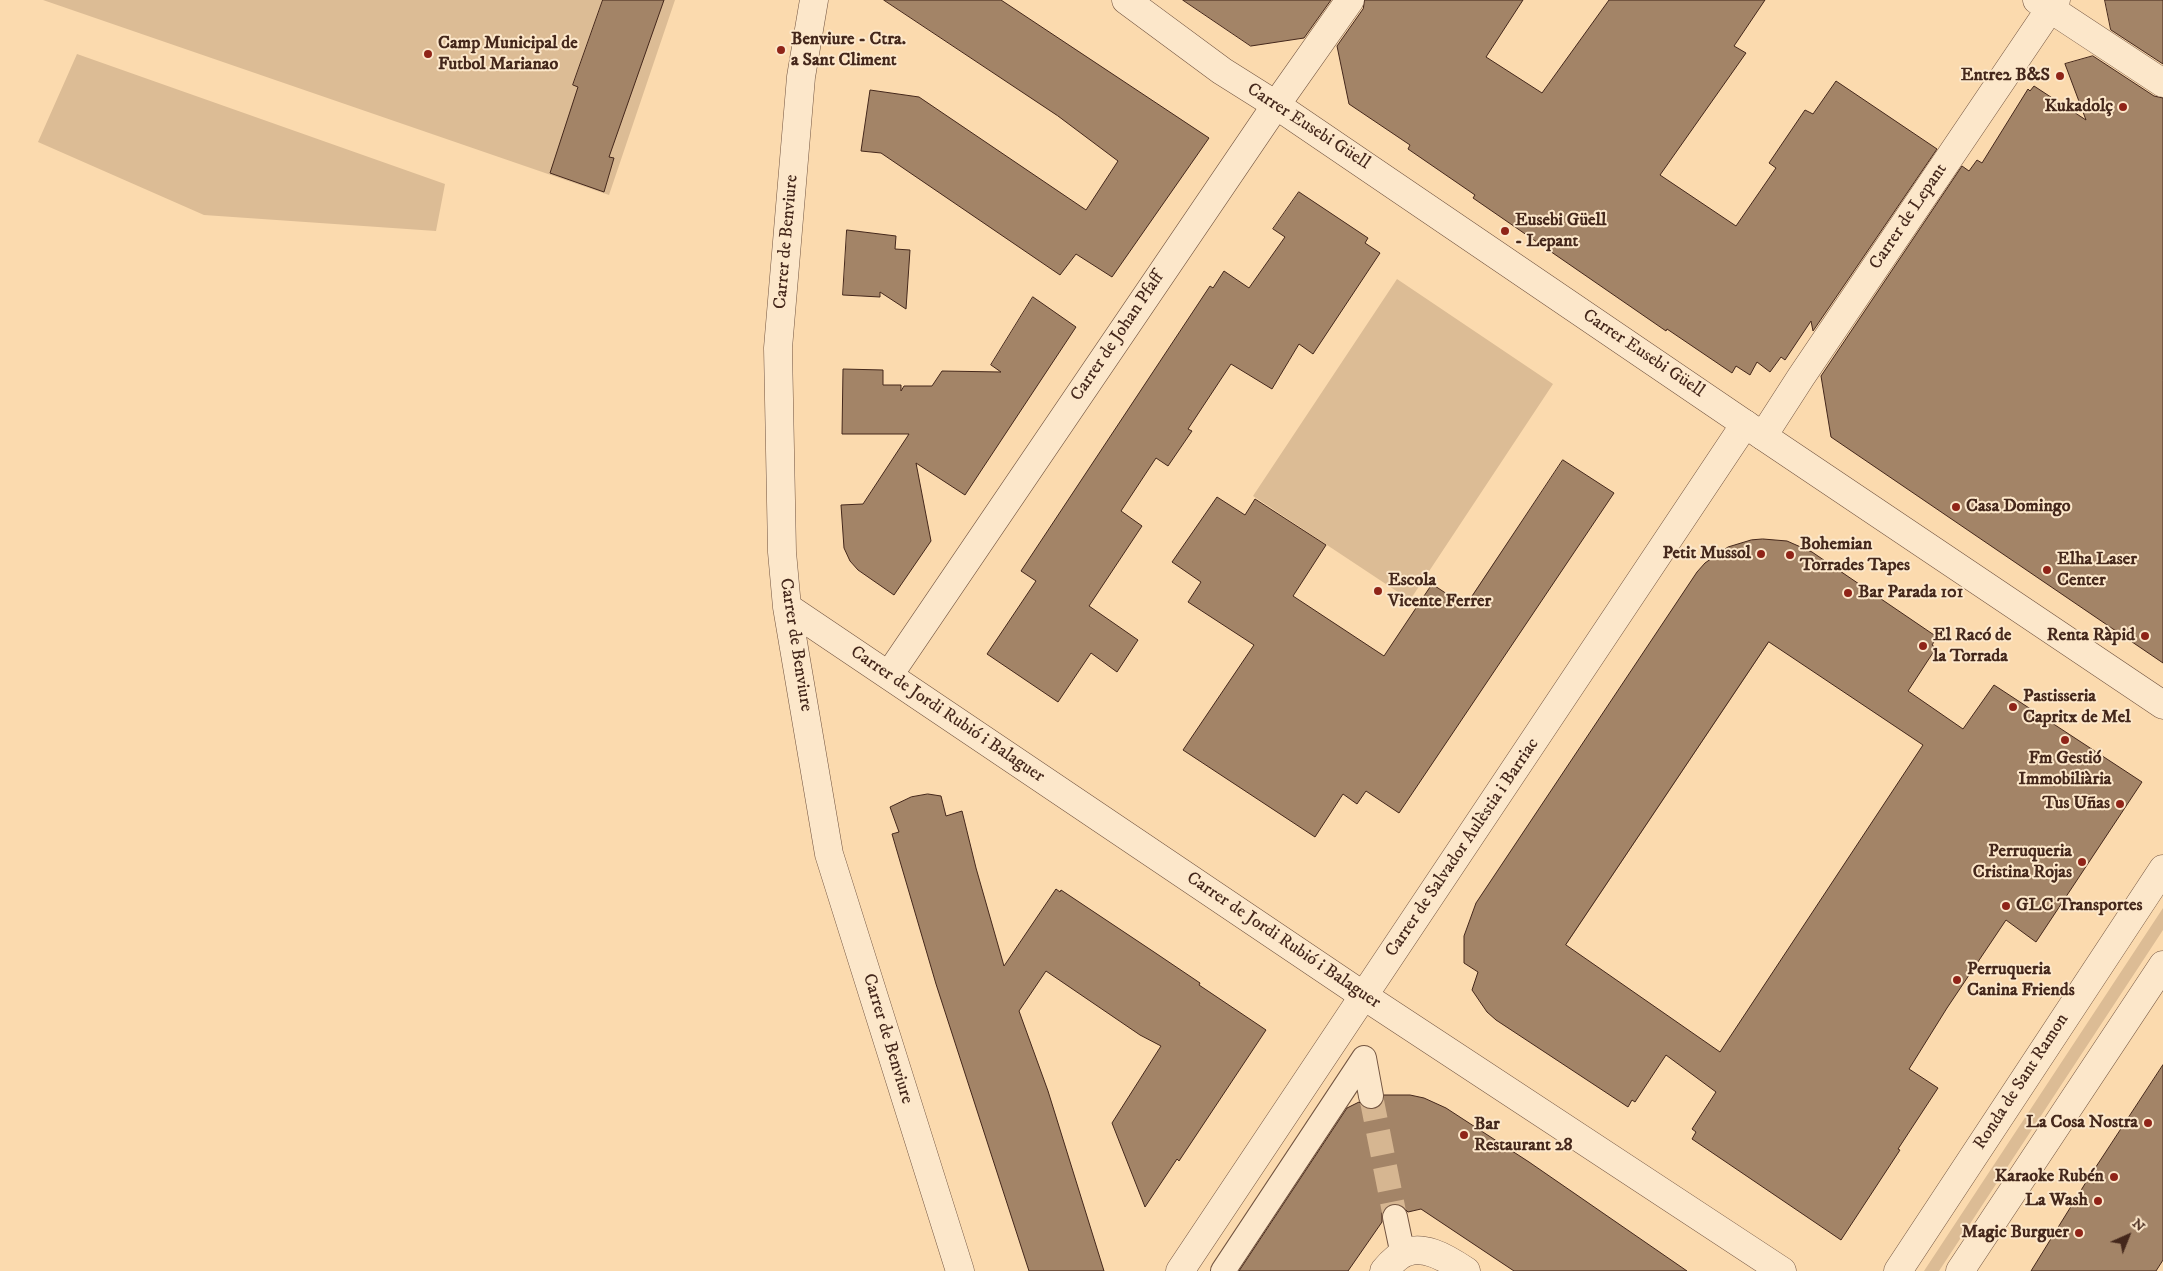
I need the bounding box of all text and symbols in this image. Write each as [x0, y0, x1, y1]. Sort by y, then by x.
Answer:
place label: Benviure - Ctra. a Sant Climent [791, 29, 906, 72]
place label: Camp Municipal de Futbol Marianao [438, 33, 578, 76]
marker: Benviure - Ctra. a Sant Climent [775, 44, 787, 56]
marker: Camp Municipal de Futbol Marianao [422, 48, 434, 60]
place label: Entre2 B&S [1961, 65, 2050, 87]
marker: Entre2 B&S [2054, 70, 2066, 82]
street label: Carrer Eusebi Güell [1242, 79, 1374, 175]
place label: Kukadolç [2044, 96, 2113, 118]
marker: Kukadolç [2117, 101, 2129, 113]
street label: Carrer de Lepant [1866, 160, 1952, 274]
street label: Carrer de Benviure [770, 174, 804, 310]
place label: Eusebi Güell - Lepant [1515, 210, 1606, 252]
marker: Eusebi Güell - Lepant [1499, 225, 1511, 237]
street label: Carrer de Johan Pfaff [1067, 268, 1169, 406]
street label: Carrer Eusebi Güell [1578, 305, 1708, 403]
place label: Casa Domingo [1966, 496, 2070, 518]
marker: Casa Domingo [1950, 501, 1962, 513]
place label: Bohemian Torrades Tapes [1800, 534, 1910, 576]
place label: Petit Mussol [1662, 543, 1751, 565]
marker: Petit Mussol [1755, 548, 1767, 560]
marker: Bohemian Torrades Tapes [1784, 549, 1796, 561]
place label: Elha Laser Center [2057, 549, 2137, 592]
marker: Elha Laser Center [2041, 564, 2053, 576]
place label: Escola Vicente Ferrer [1388, 570, 1491, 612]
street label: Carrer de Benviure [774, 577, 816, 713]
place label: Bar Parada 101 [1858, 582, 1963, 604]
marker: Escola Vicente Ferrer [1372, 585, 1384, 597]
marker: Bar Parada 101 [1842, 587, 1854, 599]
place label: El Racó de la Torrada [1933, 625, 2011, 668]
place label: Renta Ràpid [2047, 625, 2135, 647]
marker: Renta Ràpid [2139, 630, 2151, 642]
marker: El Racó de la Torrada [1917, 640, 1929, 652]
street label: Carrer de Jordi Rubió i Balaguer [846, 642, 1048, 788]
place label: Pastisseria Capritx de Mel [2023, 686, 2131, 729]
marker: Pastisseria Capritx de Mel [2007, 701, 2019, 713]
street label: Carrer de Salvador Aulèstia i Barriac [1382, 734, 1544, 962]
marker: Fm Gestió Immobiliària [2059, 734, 2071, 746]
place label: Fm Gestió Immobiliària [2019, 748, 2111, 791]
place label: Tus Uñas [2043, 793, 2110, 815]
marker: Tus Uñas [2114, 798, 2126, 810]
place label: Perruqueria Cristina Rojas [1973, 841, 2072, 884]
marker: Perruqueria Cristina Rojas [2076, 856, 2088, 868]
street label: Carrer de Jordi Rubió i Balaguer [1182, 868, 1384, 1014]
place label: GLC Transportes [2016, 895, 2143, 917]
marker: GLC Transportes [2000, 900, 2012, 912]
place label: Perruqueria Canina Friends [1967, 959, 2075, 1002]
street label: Carrer de Benviure [857, 971, 917, 1107]
marker: Perruqueria Canina Friends [1951, 974, 1963, 986]
street label: Ronda de Sant Ramon [1970, 1010, 2074, 1154]
place label: La Cosa Nostra [2026, 1112, 2138, 1134]
place label: Bar Restaurant 28 [1474, 1114, 1573, 1156]
marker: La Cosa Nostra [2142, 1117, 2154, 1129]
marker: Bar Restaurant 28 [1458, 1129, 1470, 1141]
place label: Karaoke Rubén [1995, 1166, 2104, 1188]
marker: Karaoke Rubén [2108, 1171, 2120, 1183]
place label: La Wash [2025, 1190, 2088, 1212]
marker: La Wash [2092, 1195, 2104, 1207]
north arrow [2103, 1211, 2153, 1261]
text: N [2128, 1215, 2149, 1236]
place label: Magic Burguer [1962, 1222, 2069, 1244]
marker: Magic Burguer [2073, 1227, 2085, 1239]

